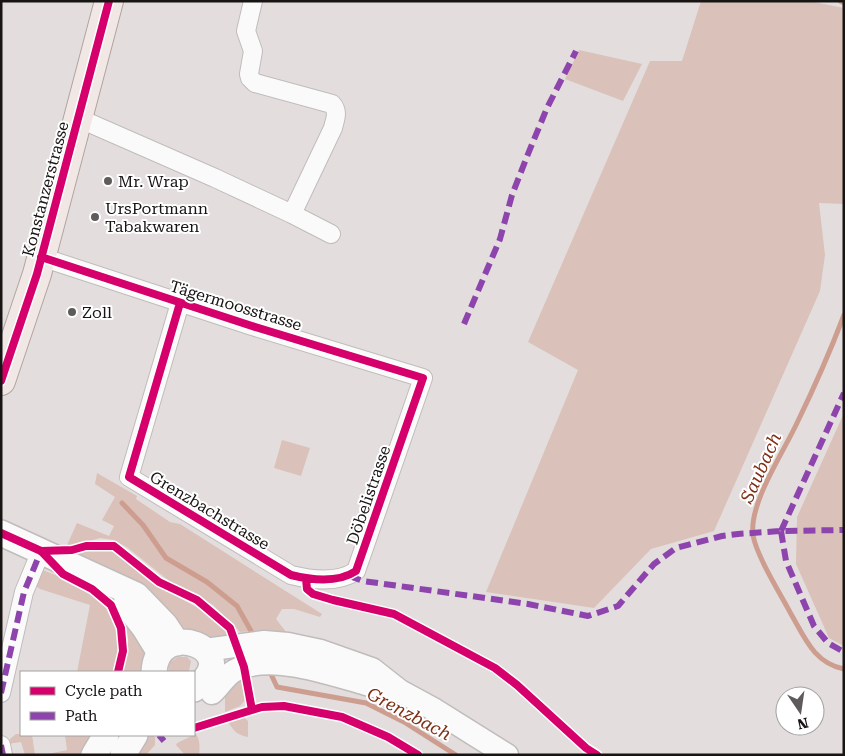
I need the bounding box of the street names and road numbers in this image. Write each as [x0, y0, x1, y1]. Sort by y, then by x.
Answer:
street label: Konstanzerstrasse [18, 119, 73, 259]
street label: Tägermoosstrasse [168, 276, 304, 335]
street label: Döbelistrasse [343, 443, 394, 547]
street label: Grenzbachstrasse [147, 467, 273, 554]

